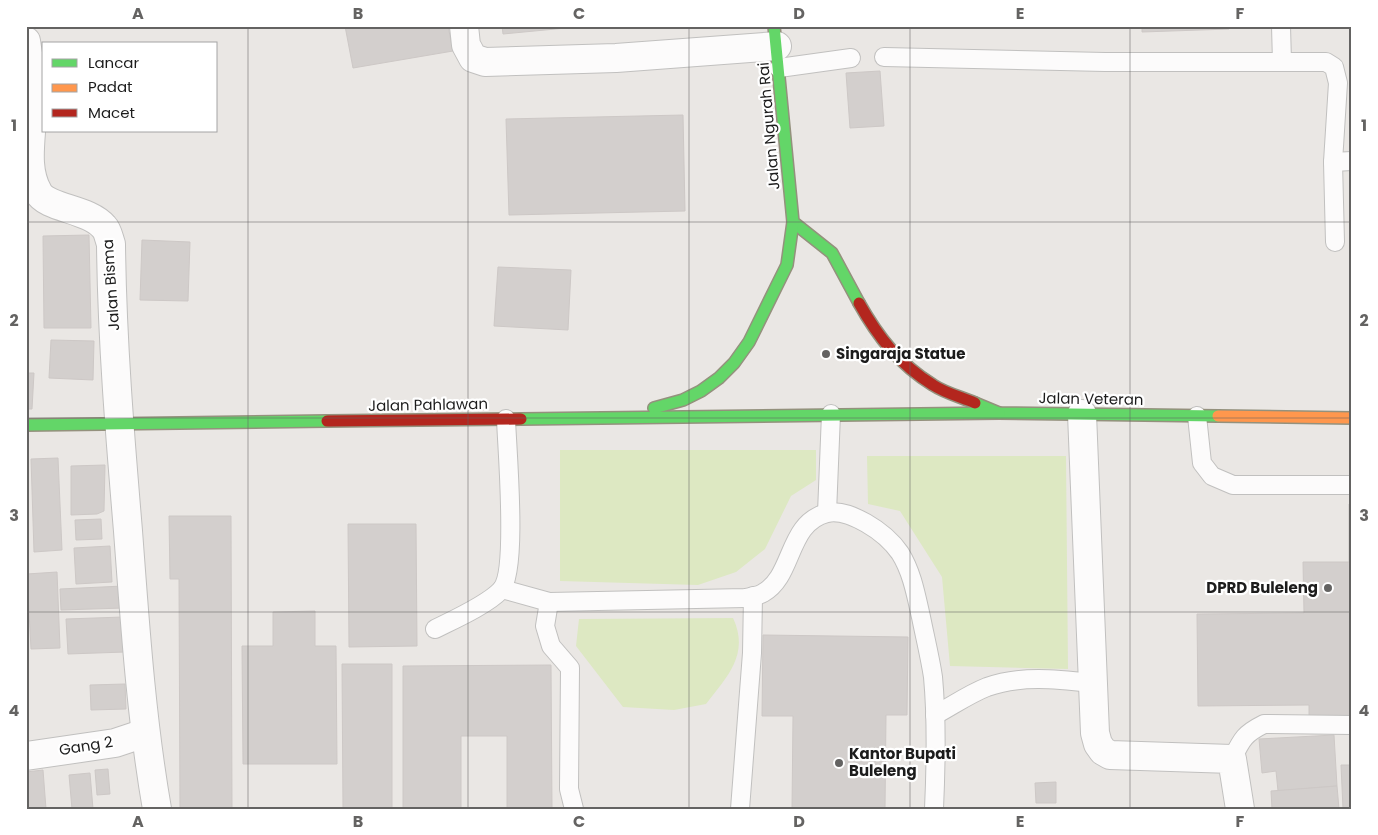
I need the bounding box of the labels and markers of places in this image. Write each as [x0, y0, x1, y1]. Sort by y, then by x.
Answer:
place label: Singaraja Statue [836, 343, 965, 364]
marker: Singaraja Statue [820, 348, 832, 360]
place label: DPRD Buleleng [1206, 577, 1318, 598]
marker: DPRD Buleleng [1322, 582, 1334, 594]
place label: Kantor Bupati Buleleng [849, 743, 956, 781]
marker: Kantor Bupati Buleleng [833, 757, 845, 769]

